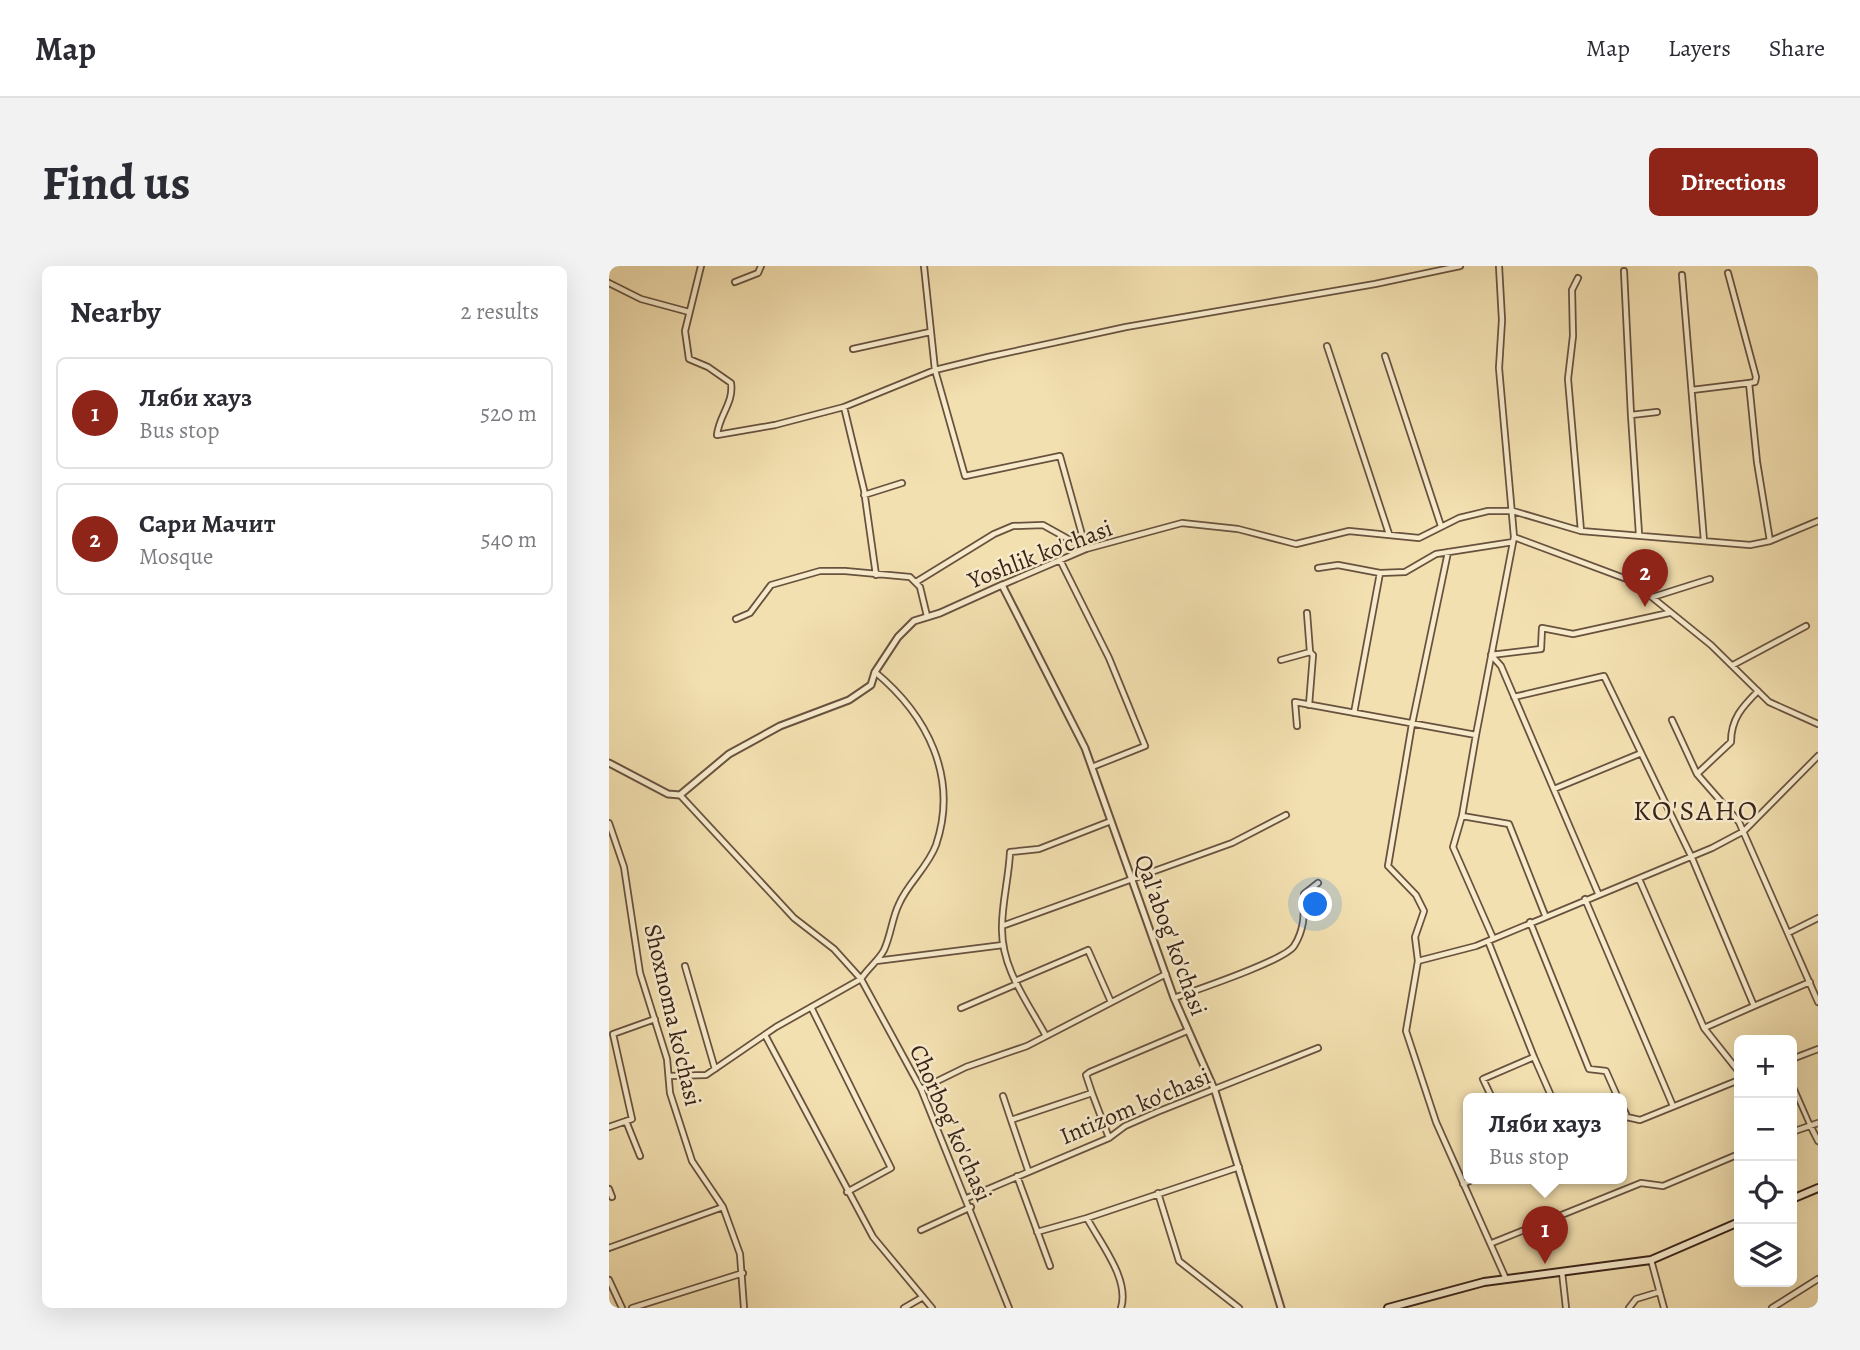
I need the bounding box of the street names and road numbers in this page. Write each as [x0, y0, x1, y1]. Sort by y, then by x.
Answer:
street label: Yoshlik ko'chasi [962, 512, 1117, 597]
street label: Qal'abog' ko'chasi [1127, 850, 1215, 1020]
street label: Shoxnoma ko'chasi [636, 921, 710, 1109]
street label: Сhorbog' ko'chasi [902, 1039, 1000, 1207]
street label: Intizom ko'chasi [1055, 1060, 1215, 1152]

